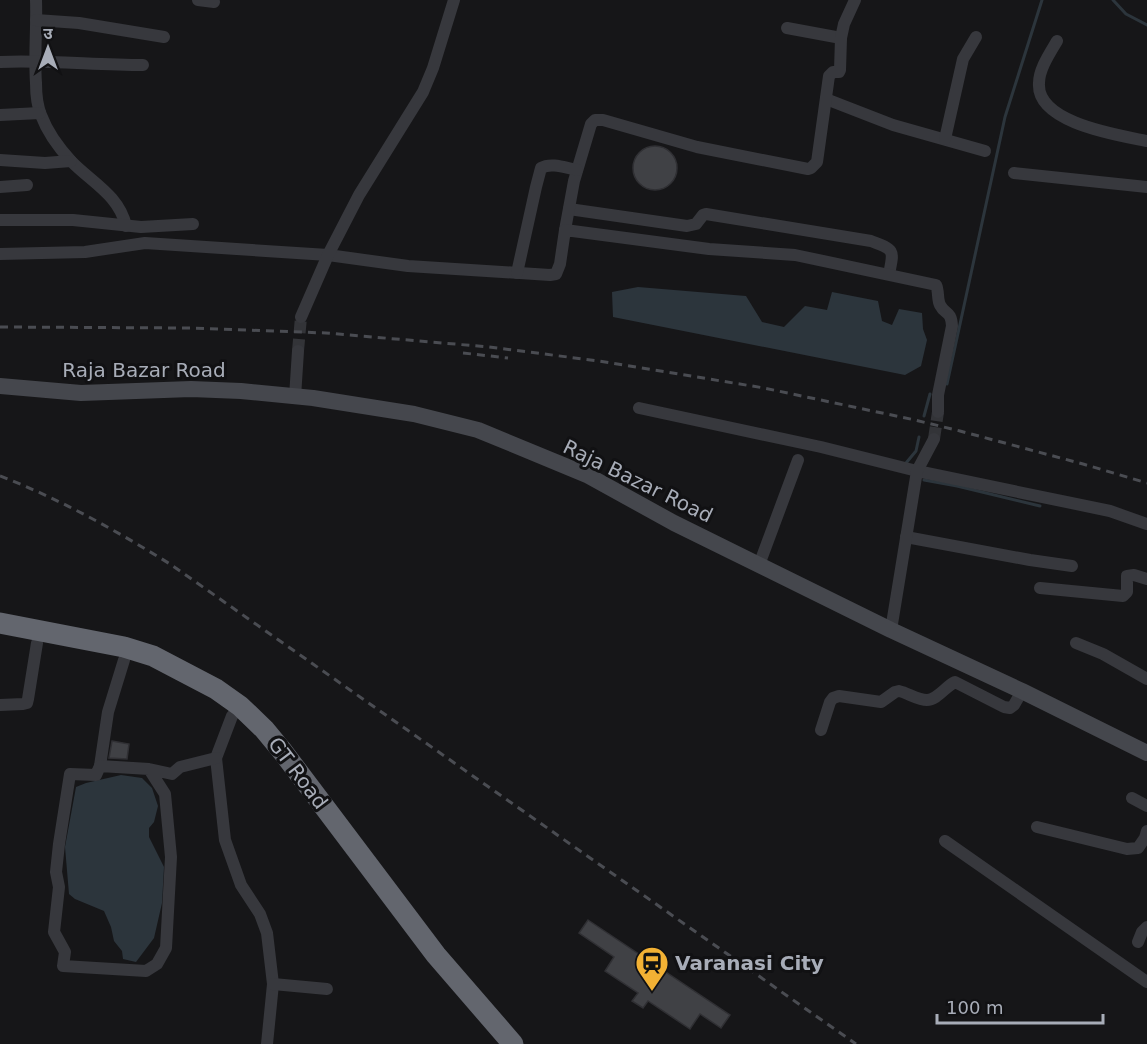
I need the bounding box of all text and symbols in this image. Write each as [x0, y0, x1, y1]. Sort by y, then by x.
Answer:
north arrow [18, 18, 78, 78]
text: उ [43, 24, 53, 43]
street label: Raja Bazar Road [62, 358, 226, 382]
street label: Raja Bazar Road [559, 434, 717, 528]
street label: GT Road [263, 732, 333, 814]
station icon: Varanasi City [634, 945, 670, 992]
place label: Varanasi City [675, 951, 824, 975]
scale bar [937, 987, 1104, 1025]
text: 100 m [946, 997, 1004, 1018]

